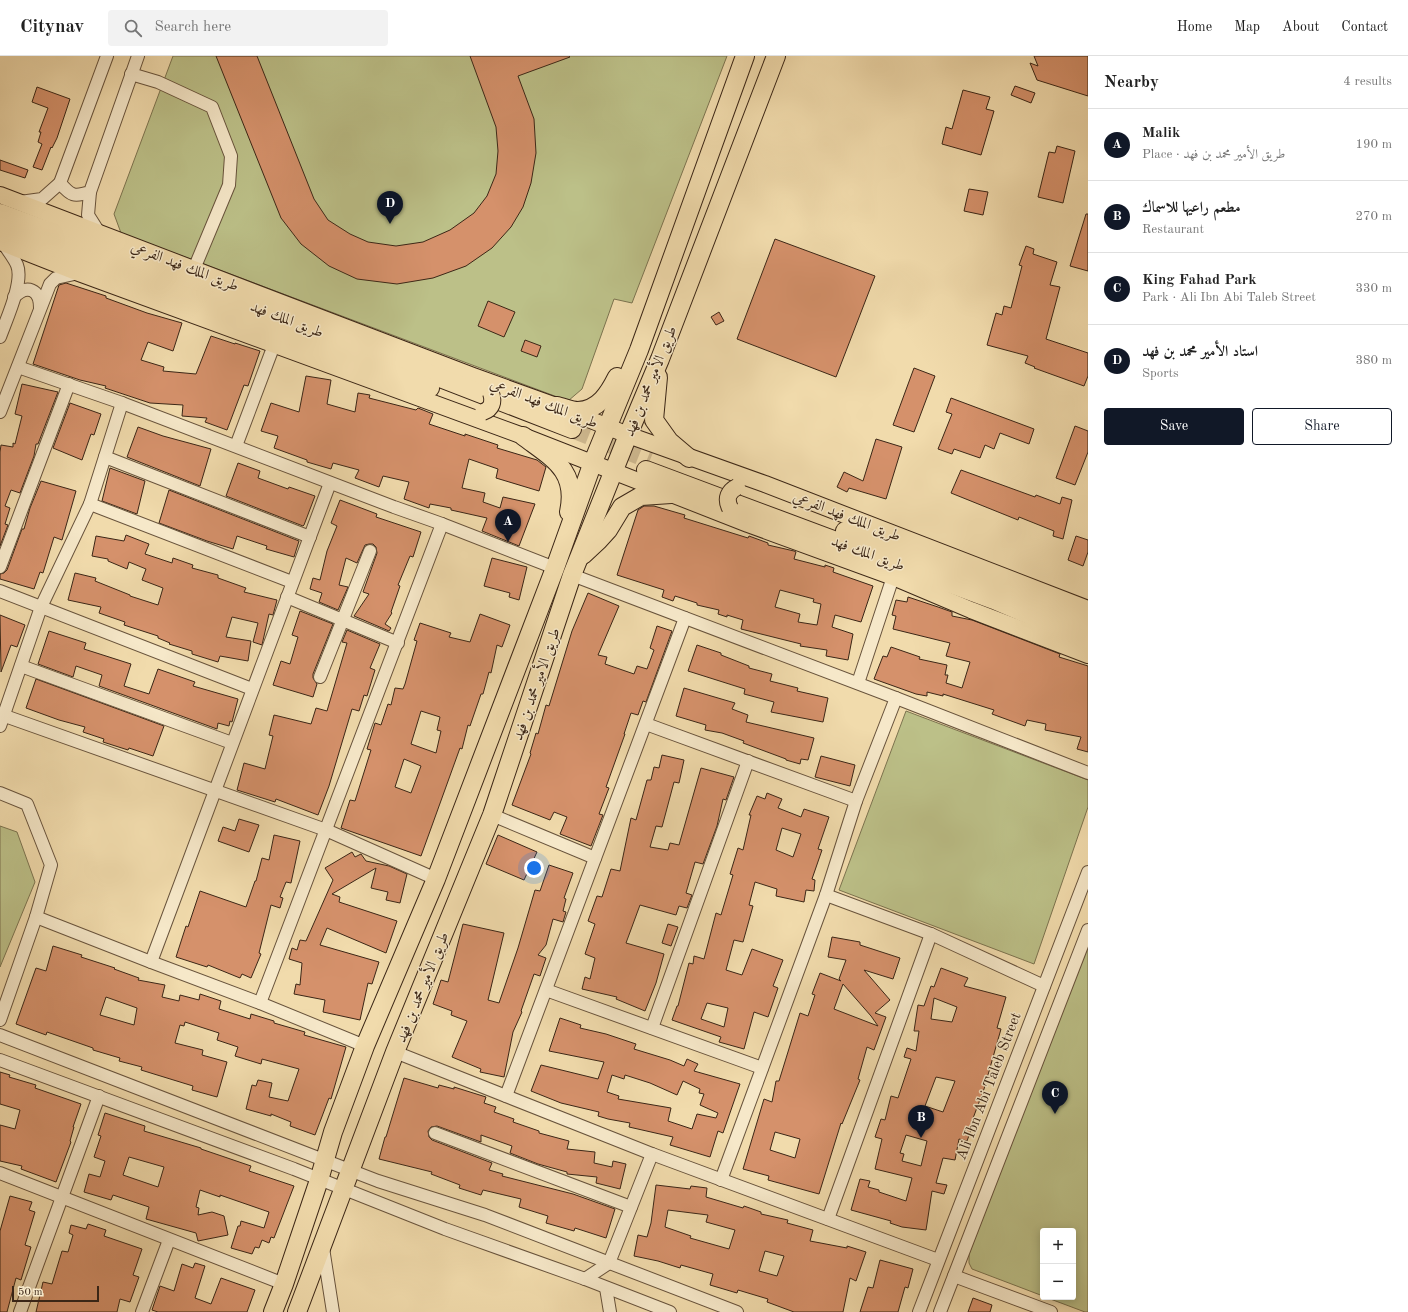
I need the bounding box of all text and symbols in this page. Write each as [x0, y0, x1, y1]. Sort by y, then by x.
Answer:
search box [108, 10, 388, 46]
icon: search [122, 17, 144, 39]
text: Citynav [20, 18, 84, 37]
text: Search here [154, 20, 231, 35]
text: Home [1177, 20, 1212, 34]
text: Map [1234, 20, 1260, 34]
text: About [1282, 20, 1319, 34]
text: Contact [1341, 20, 1388, 34]
text: Nearby [1104, 74, 1159, 91]
text: 4 results [1343, 75, 1392, 88]
text: Malik [1142, 126, 1180, 141]
text: A [1112, 138, 1122, 151]
text: 190 m [1355, 138, 1392, 151]
text: Place · طريق الأمير محمد بن فهد [1142, 148, 1285, 161]
pin: D [377, 191, 403, 224]
text: مطعم راعيها للاسماك [1142, 201, 1241, 216]
text: B [1112, 210, 1122, 223]
text: 270 m [1355, 210, 1392, 223]
text: Restaurant [1142, 223, 1204, 236]
street label: طريق الملك فهد الفرعي [128, 240, 240, 298]
text: King Fahad Park [1142, 273, 1257, 288]
text: C [1113, 282, 1121, 295]
text: 330 m [1355, 282, 1392, 295]
text: Park · Ali Ibn Abi Taleb Street [1142, 291, 1316, 304]
street label: طريق الملك فهد [248, 300, 325, 342]
street label: طريق الأمير محمد بن فهد [618, 322, 681, 439]
text: استاد الأمير محمد بن فهد [1142, 345, 1258, 360]
text: D [1112, 354, 1122, 367]
text: 380 m [1355, 354, 1392, 367]
text: Sports [1142, 367, 1179, 380]
street label: طريق الملك فهد الفرعي [487, 377, 599, 435]
button: Save [1104, 408, 1244, 445]
button: Share [1252, 408, 1392, 445]
street label: طريق الملك فهد الفرعي [790, 490, 902, 548]
pin: A [495, 509, 521, 542]
street label: طريق الملك فهد [828, 534, 906, 576]
street label: طريق الأمير محمد بن فهد [506, 625, 565, 743]
your location [524, 858, 544, 878]
street label: طريق الأمير محمد بن فهد [390, 928, 453, 1045]
street label: Ali Ibn Abi Taleb Street [954, 1011, 1025, 1162]
pin: C [1042, 1081, 1068, 1114]
pin: B [908, 1105, 934, 1138]
map controls [1040, 1228, 1076, 1300]
button: + [1040, 1228, 1076, 1264]
button: − [1040, 1264, 1076, 1300]
scale bar [12, 1284, 99, 1303]
text: 50 m [18, 1287, 43, 1298]

